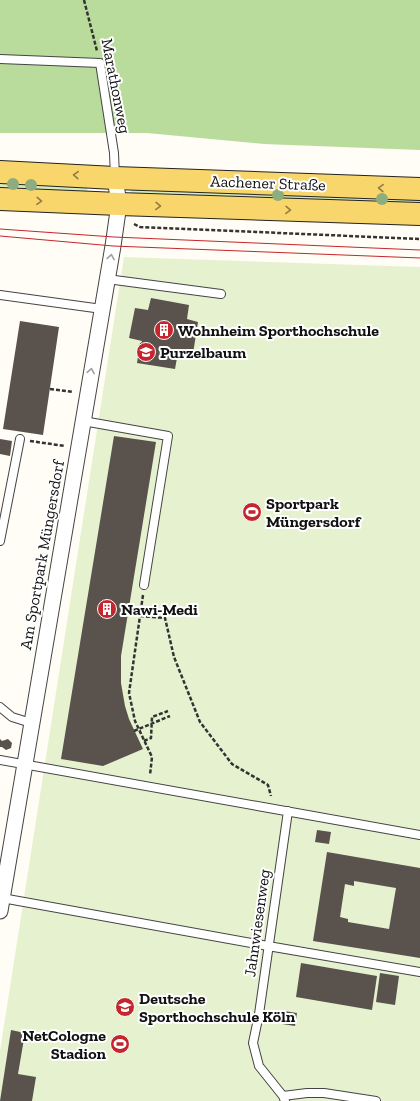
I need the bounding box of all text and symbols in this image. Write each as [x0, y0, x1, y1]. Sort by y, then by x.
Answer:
street label: Marathonweg [97, 37, 135, 135]
one-way arrow [73, 171, 79, 180]
street label: Aachener Straße [210, 171, 326, 195]
one-way arrow [378, 184, 384, 192]
one-way arrow [36, 196, 42, 205]
one-way arrow [155, 202, 161, 210]
one-way arrow [285, 206, 291, 214]
one-way arrow [106, 254, 115, 260]
building icon: Wohnheim Sporthochschule [153, 319, 175, 341]
place label: Wohnheim Sporthochschule [178, 321, 379, 340]
school or university icon: Purzelbaum [135, 341, 157, 363]
place label: Purzelbaum [160, 343, 246, 362]
one-way arrow [86, 368, 95, 374]
street label: Am Sportpark Müngersdorf [16, 457, 68, 651]
place label: Sportpark Müngersdorf [266, 494, 362, 531]
sports icon: Sportpark Müngersdorf [241, 501, 263, 523]
building icon: Nawi-Medi [96, 598, 118, 620]
place label: Nawi-Medi [121, 600, 198, 619]
street label: Jahnwiesenweg [240, 868, 274, 978]
place label: Deutsche Sporthochschule Köln [139, 989, 296, 1026]
school or university icon: Deutsche Sporthochschule Köln [114, 996, 136, 1018]
place label: NetCologne Stadion [22, 1026, 107, 1063]
sports icon: NetCologne Stadion [109, 1033, 131, 1055]

